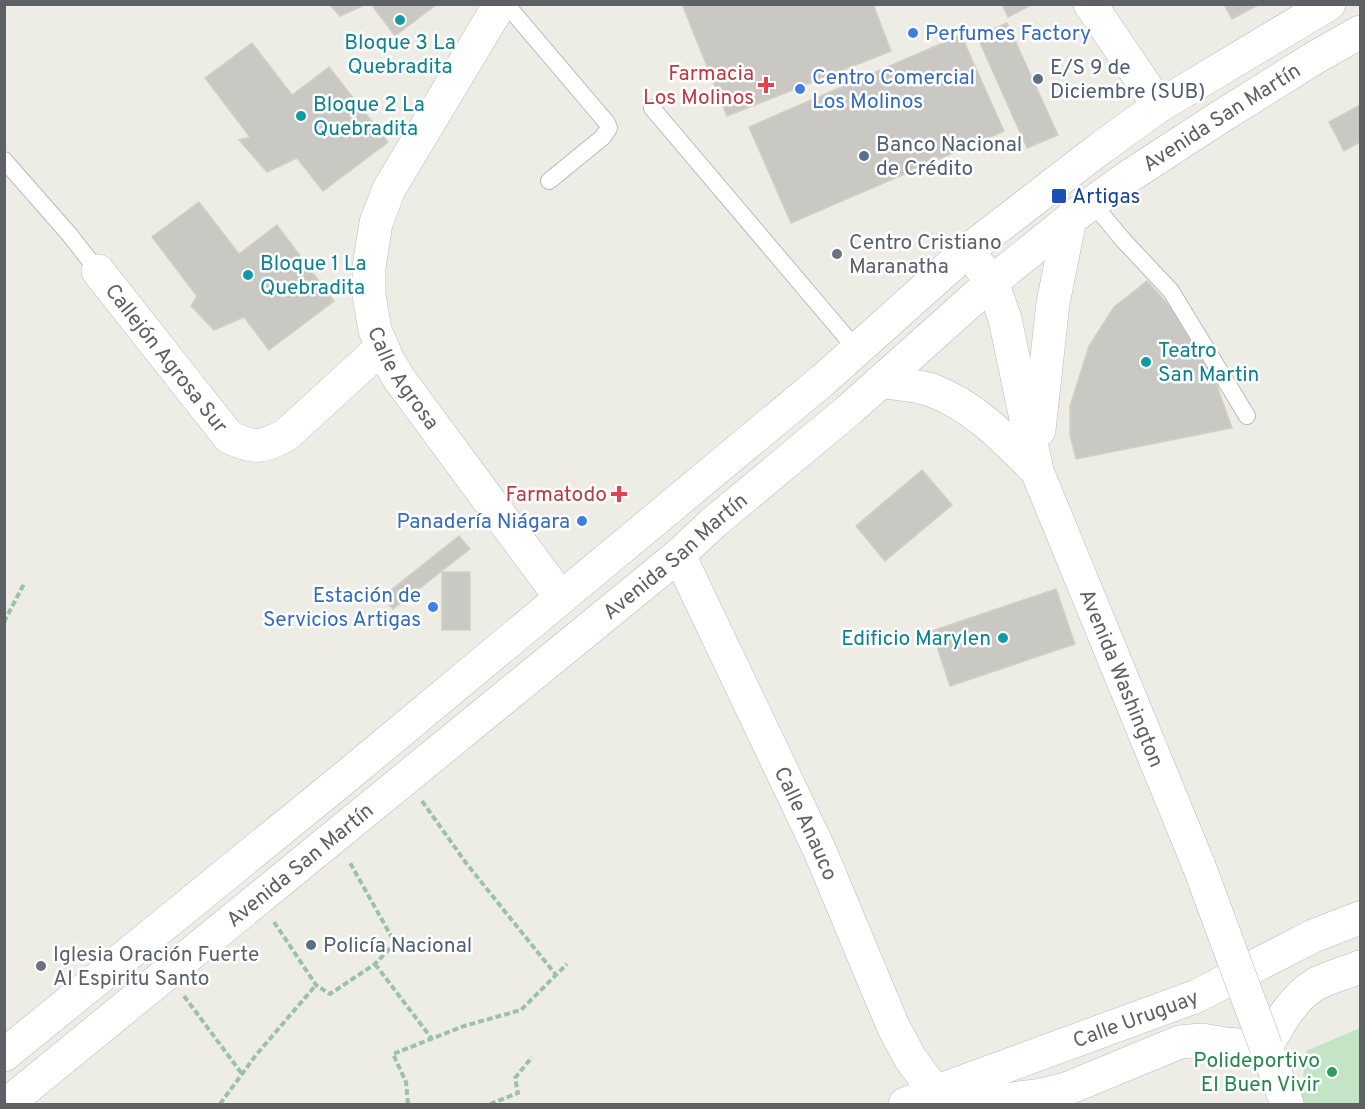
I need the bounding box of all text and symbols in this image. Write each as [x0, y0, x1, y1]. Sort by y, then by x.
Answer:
marker: Bloque 3 La Quebradita [393, 13, 407, 27]
place label: Perfumes Factory [925, 21, 1091, 48]
marker: Perfumes Factory [906, 26, 920, 40]
place label: Bloque 3 La Quebradita [344, 30, 456, 81]
place label: E/S 9 de Diciembre (SUB) [1050, 55, 1205, 106]
street label: Avenida San Martín [1138, 58, 1306, 179]
place label: Farmacia Los Molinos [643, 61, 754, 112]
place label: Centro Comercial Los Molinos [812, 65, 975, 116]
marker: E/S 9 de Diciembre (SUB) [1031, 72, 1045, 86]
marker: Farmacia Los Molinos [759, 78, 773, 92]
marker: Centro Comercial Los Molinos [793, 82, 807, 96]
place label: Bloque 2 La Quebradita [313, 92, 425, 143]
marker: Bloque 2 La Quebradita [294, 109, 308, 123]
place label: Banco Nacional de Crédito [876, 132, 1022, 183]
marker: Banco Nacional de Crédito [857, 149, 871, 163]
place label: Artigas [1072, 184, 1140, 211]
marker: Artigas [1050, 187, 1068, 205]
place label: Centro Cristiano Maranatha [849, 230, 1002, 281]
marker: Centro Cristiano Maranatha [830, 247, 844, 261]
place label: Bloque 1 La Quebradita [260, 251, 367, 302]
marker: Bloque 1 La Quebradita [241, 268, 255, 282]
street label: Callejón Agrosa Sur [98, 279, 233, 439]
street label: Calle Agrosa [360, 323, 444, 436]
place label: Teatro San Martin [1158, 338, 1259, 389]
marker: Teatro San Martin [1139, 355, 1153, 369]
place label: Farmatodo [506, 482, 607, 509]
marker: Farmatodo [612, 487, 626, 501]
street label: Avenida San Martín [598, 488, 754, 627]
place label: Panadería Niágara [396, 509, 570, 536]
marker: Panadería Niágara [575, 514, 589, 528]
place label: Estación de Servicios Artigas [263, 583, 421, 634]
street label: Avenida Washington [1072, 585, 1169, 772]
marker: Estación de Servicios Artigas [426, 600, 440, 614]
place label: Edificio Marylen [841, 626, 991, 653]
marker: Edificio Marylen [996, 631, 1010, 645]
street label: Calle Anauco [767, 763, 843, 885]
street label: Avenida San Martín [222, 798, 380, 934]
place label: Policía Nacional [323, 933, 472, 960]
marker: Policía Nacional [304, 938, 318, 952]
place label: Iglesia Oración Fuerte Al Espiritu Santo [53, 942, 259, 993]
marker: Iglesia Oración Fuerte Al Espiritu Santo [34, 959, 48, 973]
street label: Calle Uruguay [1070, 985, 1203, 1055]
place label: Polideportivo El Buen Vivir [1193, 1048, 1320, 1099]
marker: Polideportivo El Buen Vivir [1325, 1065, 1339, 1079]

